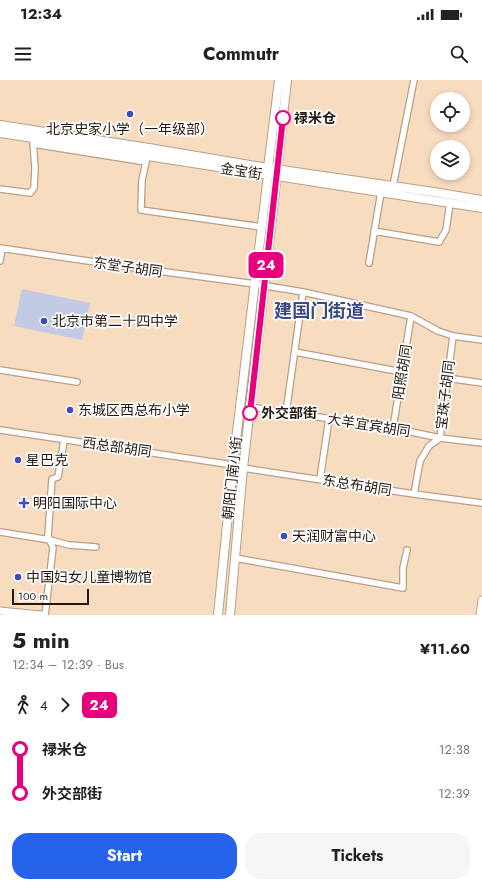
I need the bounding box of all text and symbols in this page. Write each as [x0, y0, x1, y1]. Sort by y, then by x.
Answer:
text: 12:34 [20, 3, 62, 25]
text: Commutr [203, 41, 279, 67]
icon: menu [12, 43, 34, 65]
icon: search [448, 43, 470, 65]
map controls [430, 92, 470, 180]
button: locate [430, 92, 470, 132]
place label: 禄米仓 [294, 108, 336, 128]
marker: 北京史家小学（一年级部） [125, 109, 135, 119]
marker: 禄米仓 [275, 110, 291, 126]
place label: 北京史家小学（一年级部） [46, 119, 214, 139]
button: layers [430, 140, 470, 180]
street label: 金宝街 [219, 158, 263, 184]
street label: 东堂子胡同 [92, 252, 164, 282]
line badge: 24 [248, 252, 284, 278]
text: 24 [257, 255, 275, 275]
district label: 建国门街道 [274, 298, 364, 324]
place label: 北京市第二十四中学 [52, 311, 178, 331]
marker: 北京市第二十四中学 [39, 316, 49, 326]
street label: 阳照胡同 [388, 343, 416, 401]
street label: 宝珠子胡同 [431, 359, 459, 431]
place label: 东城区西总布小学 [78, 400, 190, 420]
place label: 外交部街 [261, 403, 317, 423]
marker: 东城区西总布小学 [65, 405, 75, 415]
marker: 外交部街 [242, 405, 258, 421]
street label: 大羊宜宾胡同 [326, 409, 412, 441]
street label: 西总部胡同 [81, 432, 153, 462]
street label: 朝阳门南小街 [218, 435, 246, 521]
place label: 星巴克 [26, 450, 68, 470]
marker: 星巴克 [13, 455, 23, 465]
street label: 东总布胡同 [321, 470, 393, 500]
place label: 明阳国际中心 [33, 493, 117, 513]
marker: 明阳国际中心 [18, 497, 30, 509]
place label: 天润财富中心 [292, 526, 376, 546]
marker: 天润财富中心 [279, 531, 289, 541]
place label: 中国妇女儿童博物馆 [26, 567, 152, 587]
marker: 中国妇女儿童博物馆 [13, 572, 23, 582]
scale bar [12, 587, 89, 606]
text: 100 m [18, 588, 48, 604]
text: 5 min [12, 624, 70, 656]
text: ¥11.60 [420, 638, 470, 660]
text: 12:34 – 12:39 · Bus [12, 655, 124, 674]
icon: walk [12, 694, 34, 716]
icon: forward [54, 694, 76, 716]
text: 24 [90, 695, 109, 715]
text: 4 [40, 696, 48, 715]
text: 禄米仓 [42, 739, 87, 761]
text: 12:38 [439, 740, 470, 759]
text: 外交部街 [42, 783, 102, 805]
text: 12:39 [438, 784, 470, 803]
button: Start [12, 833, 237, 879]
button: Tickets [245, 833, 470, 879]

